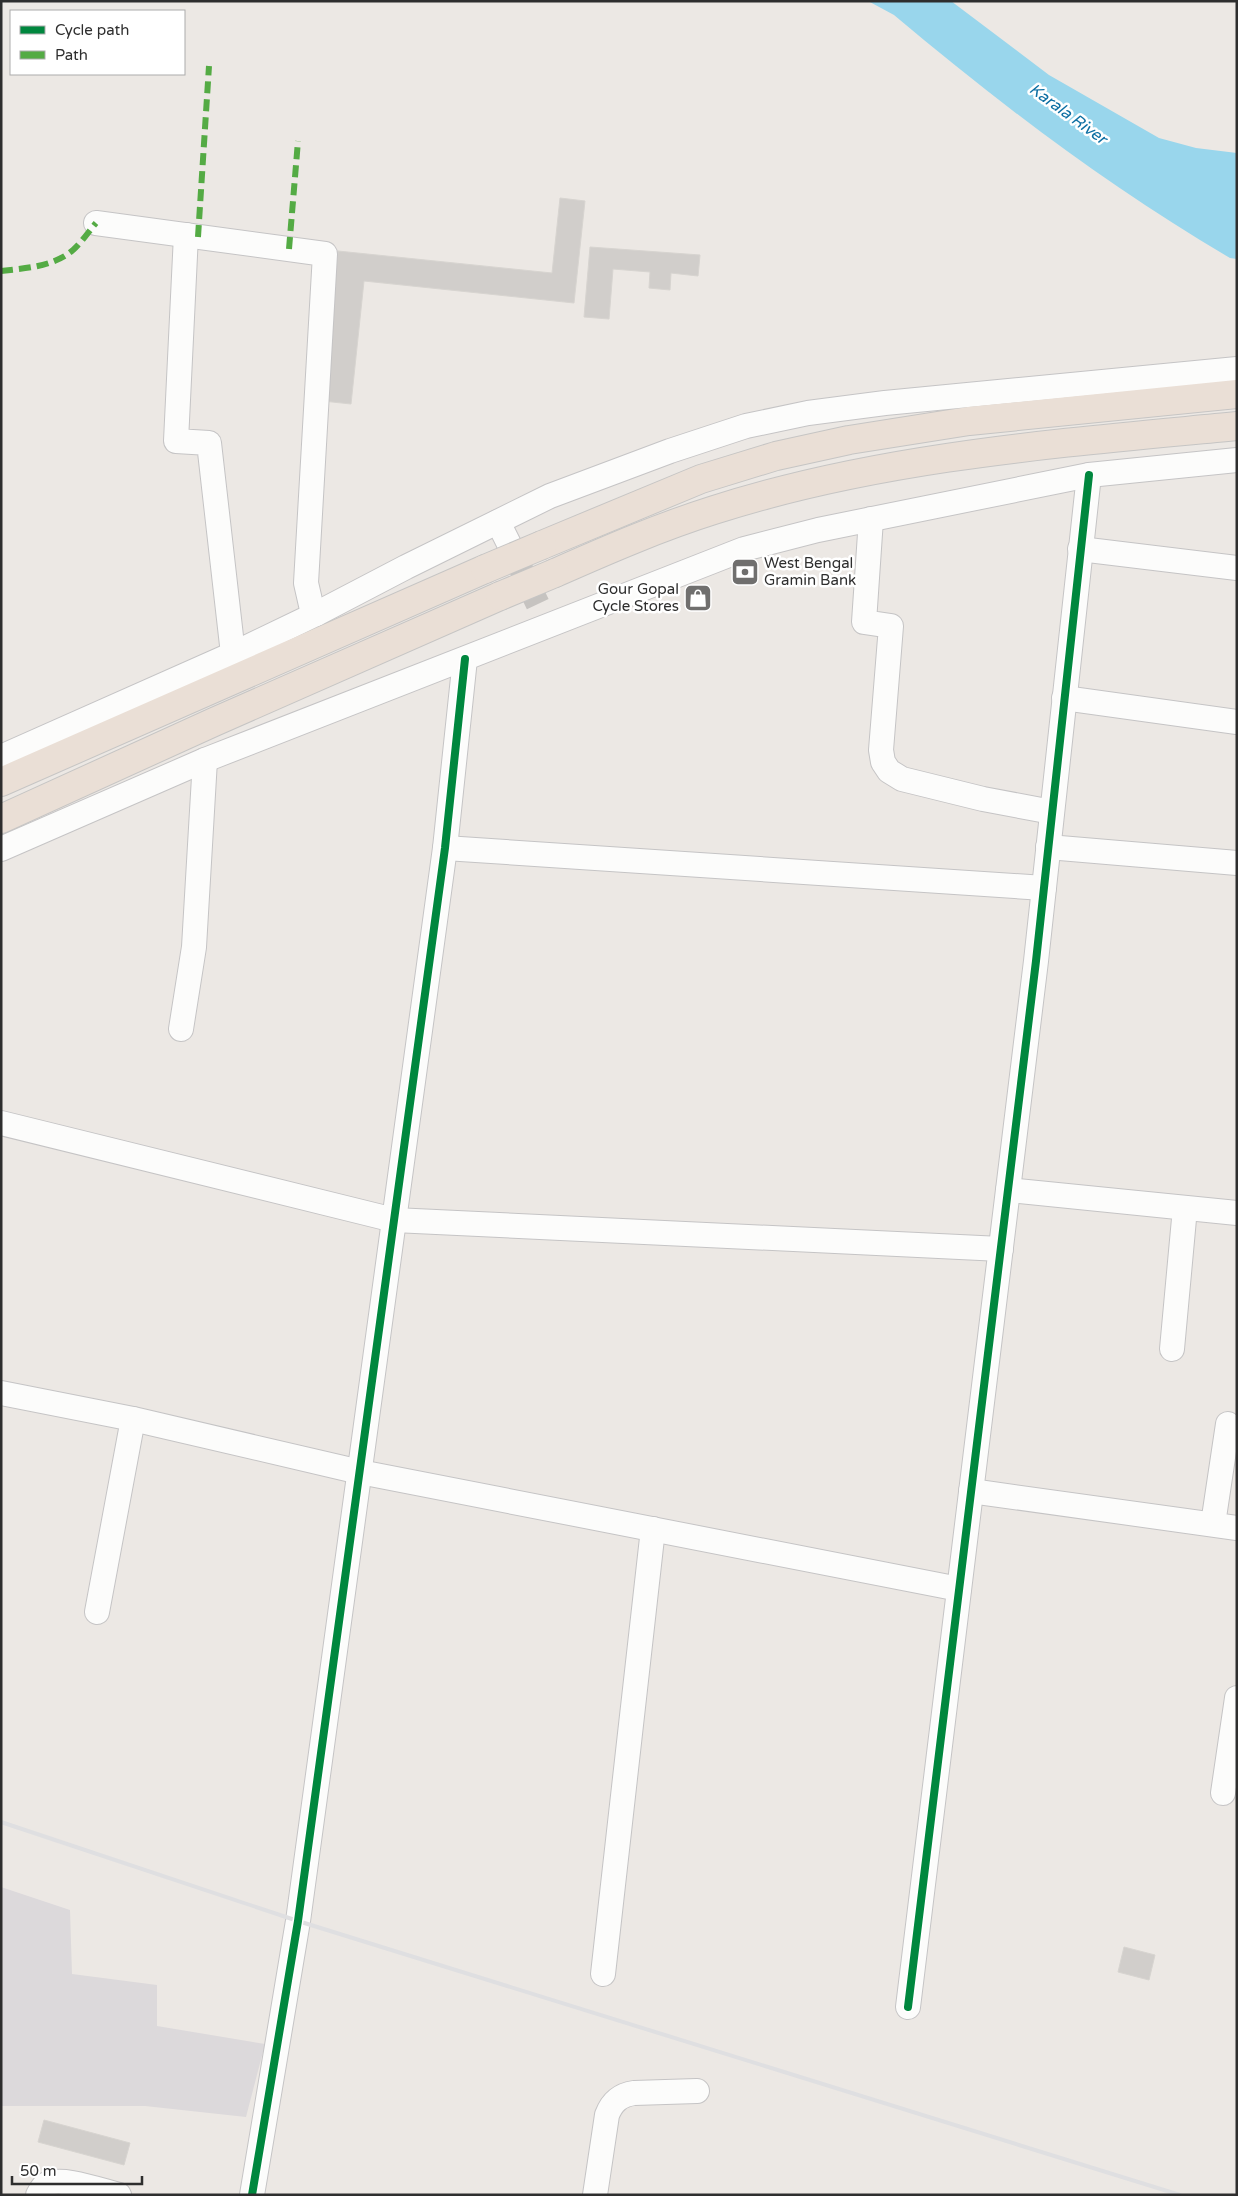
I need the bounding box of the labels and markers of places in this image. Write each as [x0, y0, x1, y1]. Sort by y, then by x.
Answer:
place label: West Bengal Gramin Bank [764, 554, 856, 589]
bank icon: West Bengal Gramin Bank [730, 557, 760, 587]
place label: Gour Gopal Cycle Stores [592, 580, 679, 615]
shop icon: Gour Gopal Cycle Stores [683, 583, 713, 613]

